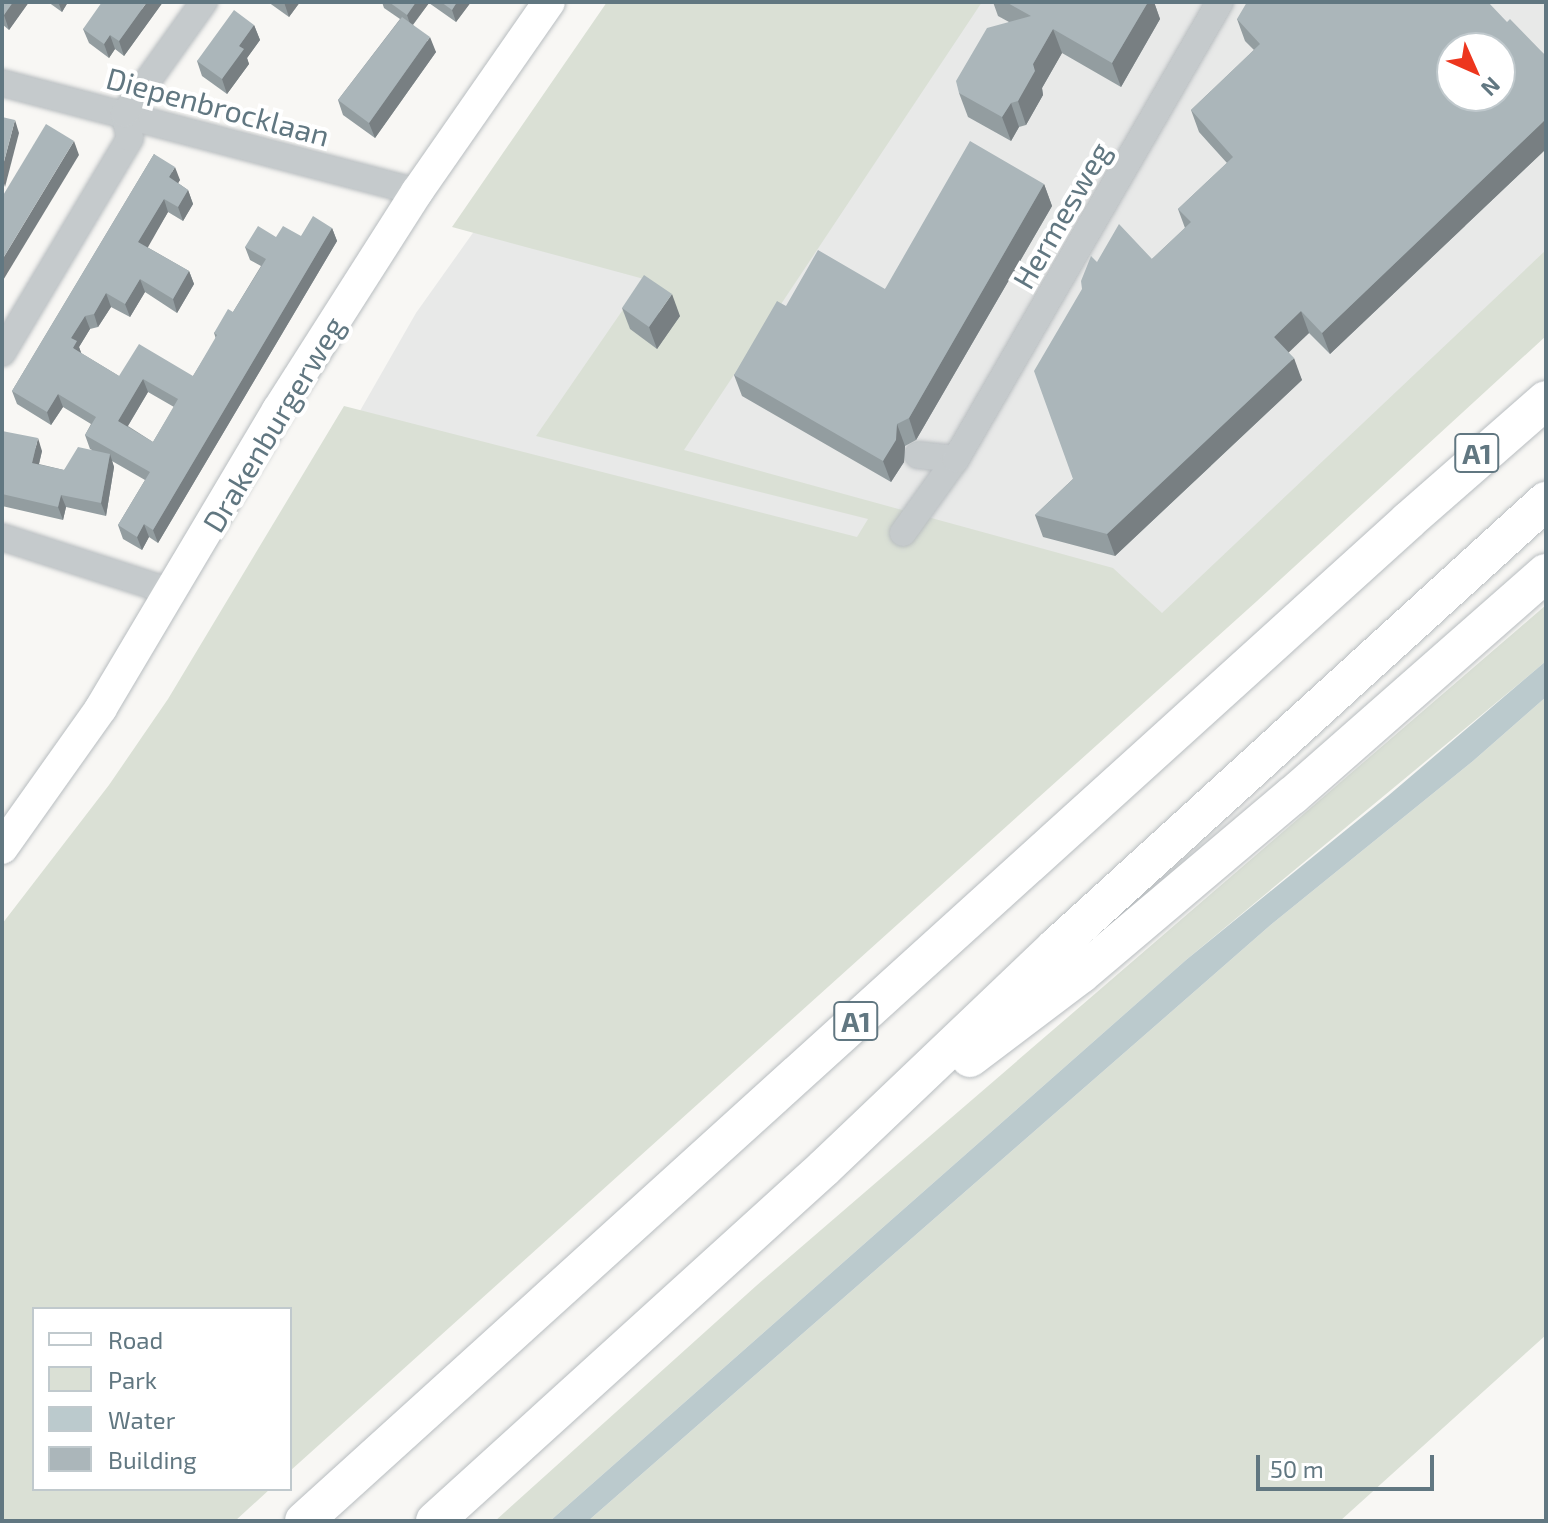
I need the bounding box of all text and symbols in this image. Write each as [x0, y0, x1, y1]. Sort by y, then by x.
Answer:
north arrow [1436, 32, 1516, 112]
street label: Diepenbrocklaan [103, 59, 333, 153]
text: N [1477, 73, 1506, 102]
street label: Hermesweg [1005, 135, 1117, 295]
street label: Drakenburgerweg [194, 310, 352, 538]
road number: A1 [1453, 429, 1501, 477]
road number: A1 [832, 997, 880, 1045]
legend [32, 1307, 292, 1491]
text: Road [108, 1325, 163, 1354]
text: Park [108, 1365, 157, 1394]
text: Water [108, 1405, 175, 1434]
scale bar [1260, 1439, 1438, 1489]
text: Building [108, 1445, 197, 1474]
text: 50 m [1270, 1454, 1324, 1483]

